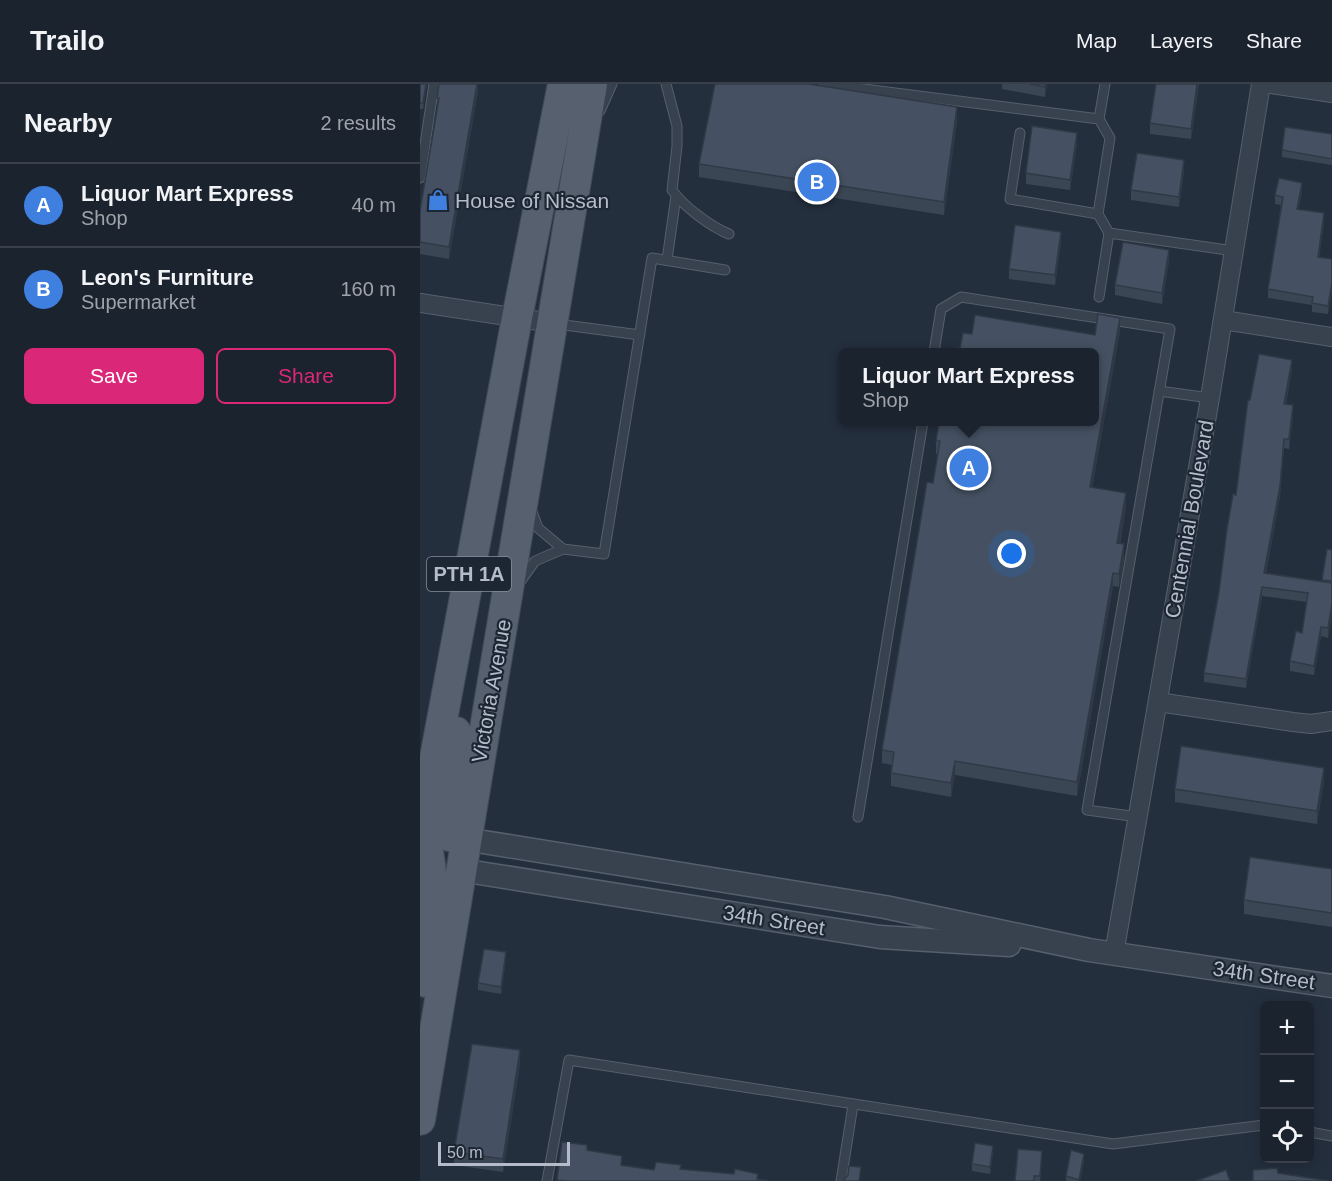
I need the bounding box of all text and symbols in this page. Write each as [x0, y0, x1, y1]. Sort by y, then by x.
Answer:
text: Trailo [30, 25, 105, 56]
text: Map [1076, 29, 1117, 52]
text: Layers [1150, 29, 1213, 52]
text: Share [1246, 29, 1302, 52]
text: Nearby [24, 108, 112, 138]
text: 2 results [320, 112, 396, 134]
pin: B [798, 160, 836, 204]
text: Liquor Mart Express [81, 181, 294, 206]
shop icon: House of Nissan [426, 188, 450, 212]
place label: House of Nissan [455, 189, 609, 212]
text: A [36, 194, 51, 216]
text: 40 m [352, 194, 396, 216]
text: Shop [81, 207, 128, 229]
text: Leon's Furniture [81, 265, 254, 290]
text: B [36, 278, 51, 300]
text: 160 m [340, 278, 396, 300]
text: Supermarket [81, 291, 196, 313]
button: Save [24, 348, 204, 404]
button: Share [216, 348, 396, 404]
popup [838, 348, 1099, 426]
text: Liquor Mart Express [862, 363, 1075, 388]
text: Shop [862, 389, 909, 411]
street label: Centennial Boulevard [1160, 418, 1218, 620]
pin: A [950, 446, 988, 490]
your location [997, 539, 1026, 568]
road number: PTH 1A [427, 557, 511, 591]
street label: Victoria Avenue [467, 618, 515, 764]
street label: 34th Street [721, 901, 827, 939]
street label: 34th Street [1212, 956, 1317, 994]
map controls [1260, 1001, 1314, 1163]
button: + [1260, 1001, 1314, 1055]
button: − [1260, 1055, 1314, 1109]
button: locate [1260, 1109, 1314, 1163]
scale bar [438, 1139, 570, 1166]
text: 50 m [447, 1144, 483, 1161]

